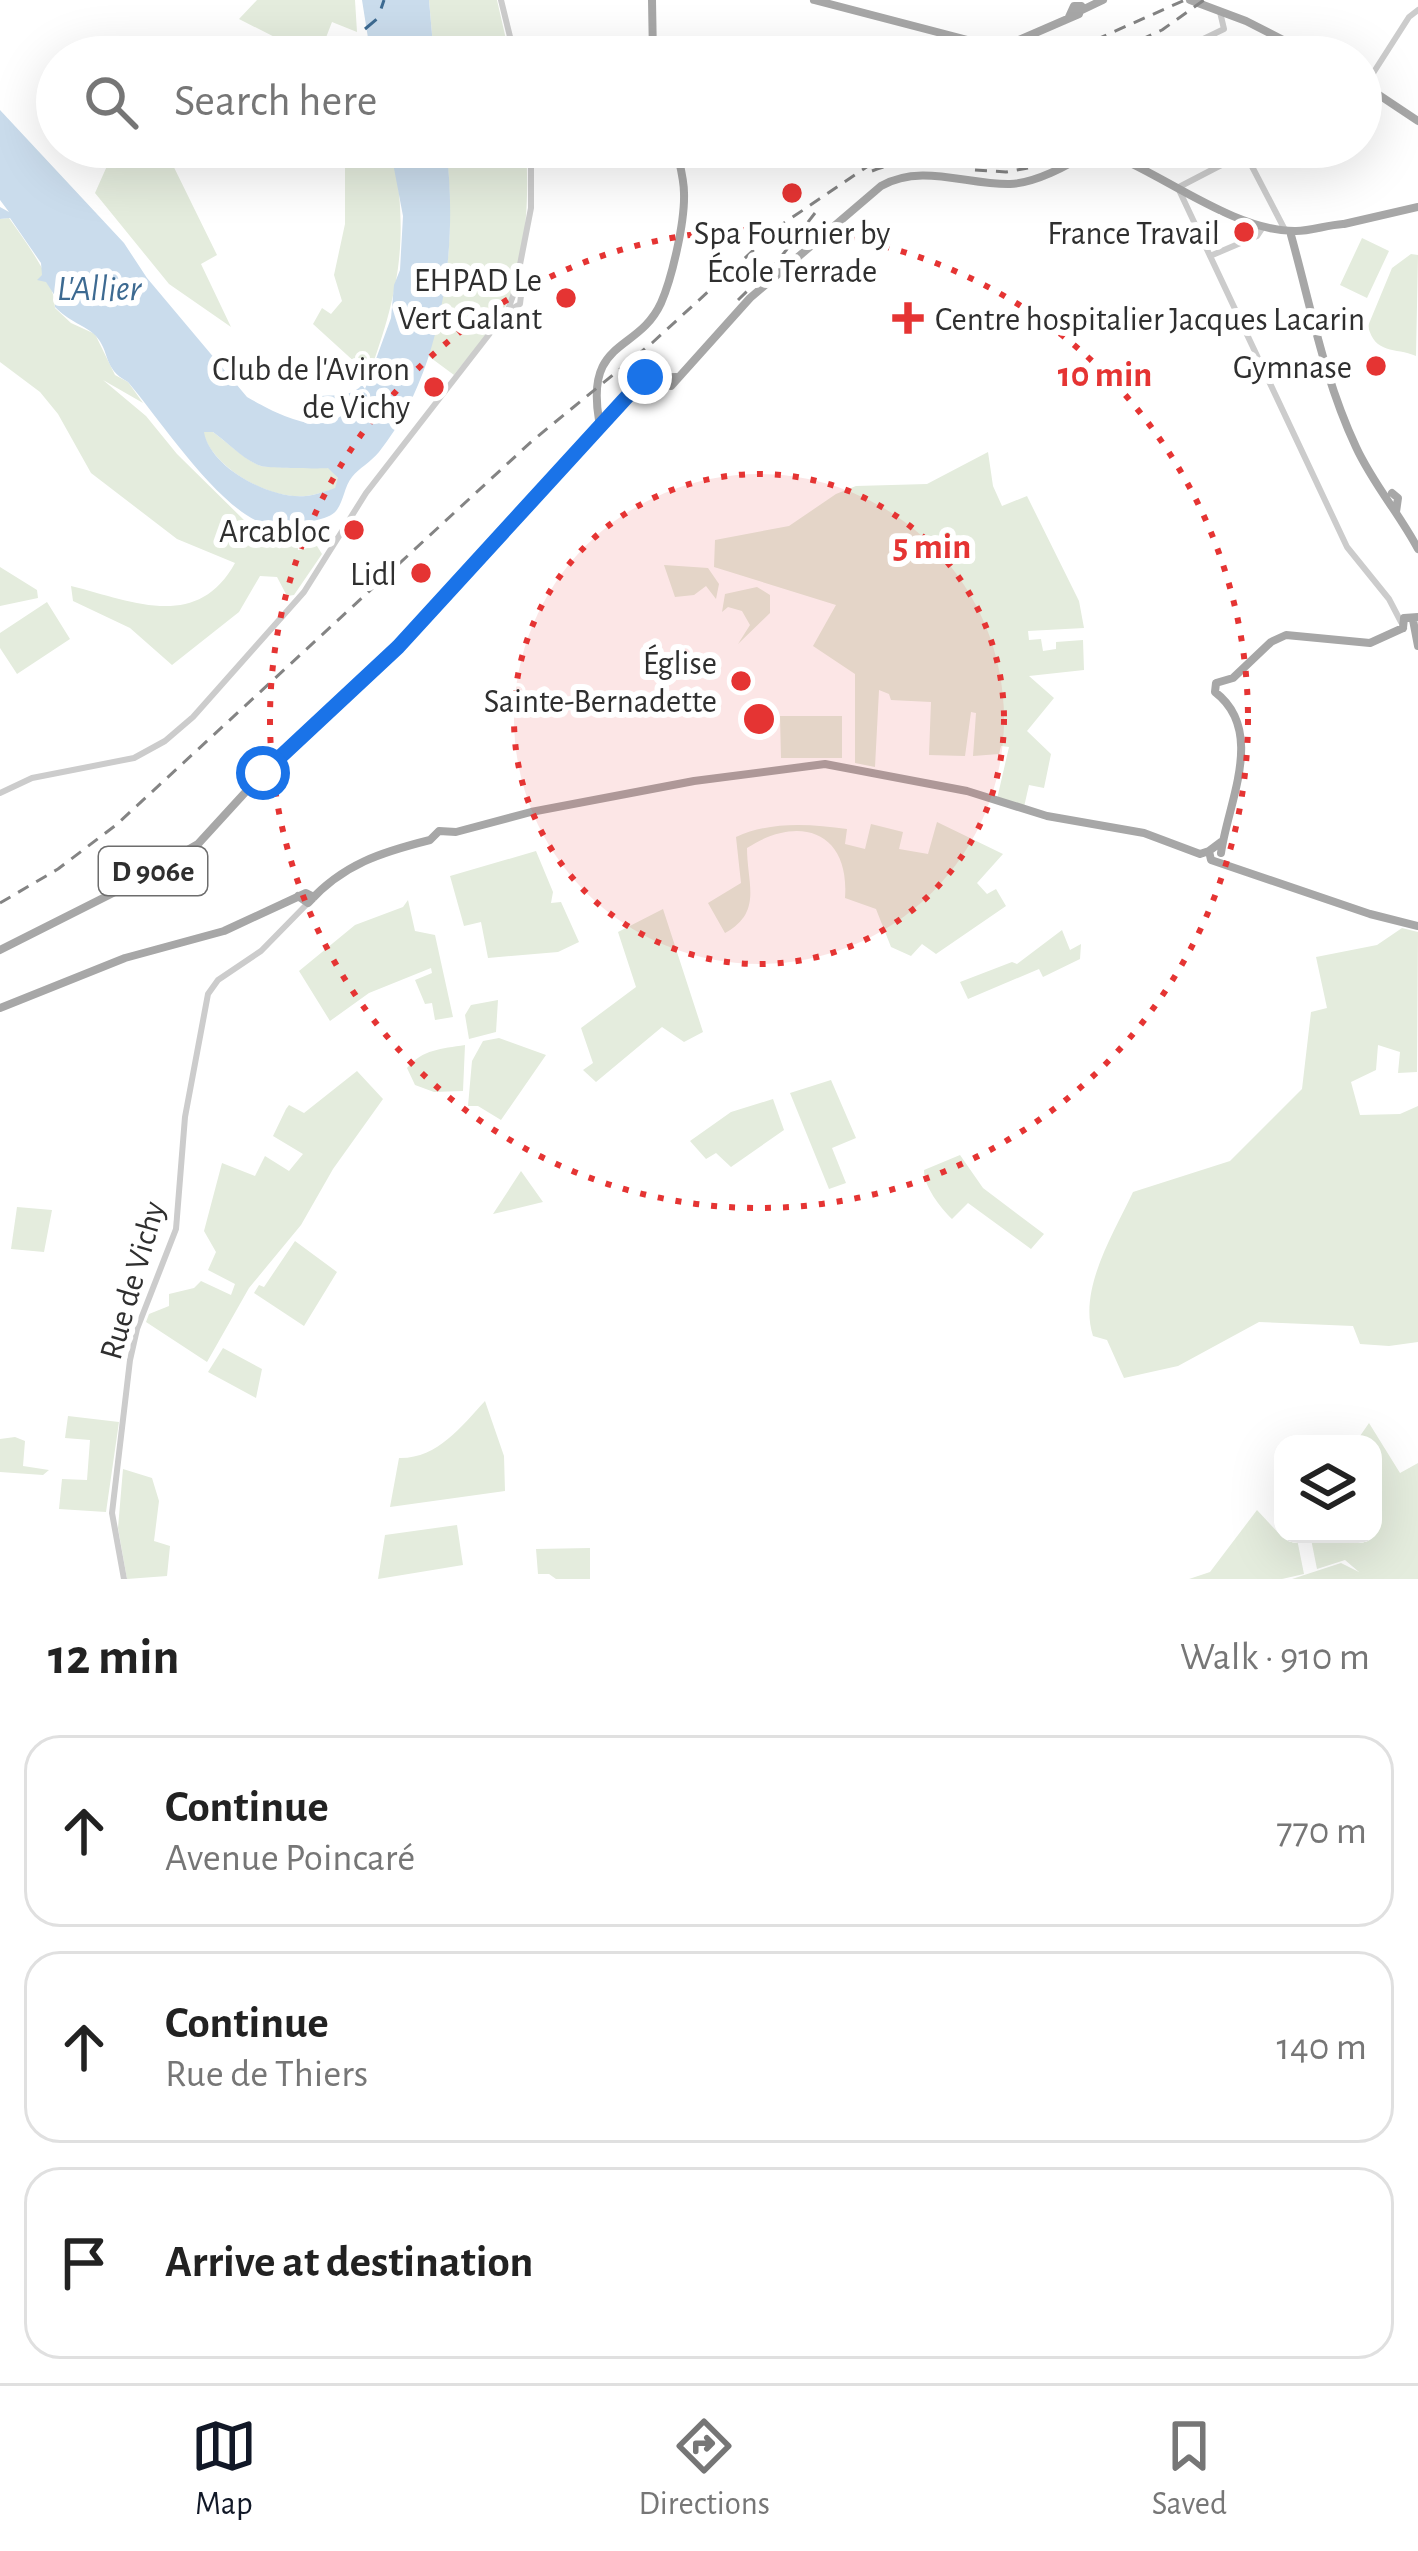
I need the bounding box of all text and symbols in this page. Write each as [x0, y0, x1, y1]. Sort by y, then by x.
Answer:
search box [36, 36, 1382, 168]
icon: search [78, 69, 144, 135]
text: Search here [174, 79, 377, 124]
marker: Spa Fournier by École Terrade [779, 180, 805, 206]
place label: Spa Fournier by École Terrade [694, 218, 890, 289]
place label: France Travail [1047, 218, 1220, 251]
marker: France Travail [1231, 219, 1257, 245]
place label: EHPAD Le Vert Galant [398, 265, 542, 336]
water label: L'Allier [57, 271, 143, 307]
marker: EHPAD Le Vert Galant [553, 285, 579, 311]
marker: Centre hospitalier Jacques Lacarin [892, 302, 924, 334]
place label: Centre hospitalier Jacques Lacarin [935, 304, 1365, 337]
route end [618, 350, 672, 404]
place label: Gymnase [1233, 352, 1352, 385]
marker: Gymnase [1363, 353, 1389, 379]
place label: Club de l'Aviron de Vichy [212, 354, 410, 425]
text: 10 min [1058, 357, 1152, 393]
marker: Club de l'Aviron de Vichy [421, 374, 447, 400]
place label: Arcabloc [219, 516, 330, 549]
marker: Arcabloc [341, 517, 367, 543]
text: 5 min [893, 529, 971, 565]
place label: Lidl [350, 559, 397, 592]
marker: Lidl [408, 560, 434, 586]
place label: Église Sainte-Bernadette [484, 644, 717, 719]
marker: Église Sainte-Bernadette [728, 668, 754, 694]
centre of rings [738, 698, 780, 740]
route start [236, 746, 290, 800]
road number: D 906e [99, 847, 207, 895]
street label: Rue de Vichy [95, 1198, 172, 1363]
map controls [1274, 1435, 1382, 1543]
button: layers [1274, 1435, 1382, 1543]
text: 12 min [48, 1632, 180, 1683]
text: Walk · 910 m [1180, 1638, 1370, 1677]
text: Continue [165, 1785, 329, 1830]
icon: ahead [51, 1798, 117, 1864]
text: 770 m [1276, 1812, 1367, 1851]
text: Avenue Poincaré [165, 1839, 415, 1878]
text: Continue [165, 2001, 329, 2046]
icon: ahead [51, 2014, 117, 2080]
text: 140 m [1277, 2028, 1367, 2067]
text: Rue de Thiers [165, 2055, 368, 2094]
icon: arrive [51, 2230, 117, 2296]
text: Arrive at destination [165, 2240, 533, 2285]
tab: Map [191, 2413, 257, 2525]
tab: Directions [638, 2413, 770, 2525]
tab: Saved [1152, 2413, 1227, 2525]

